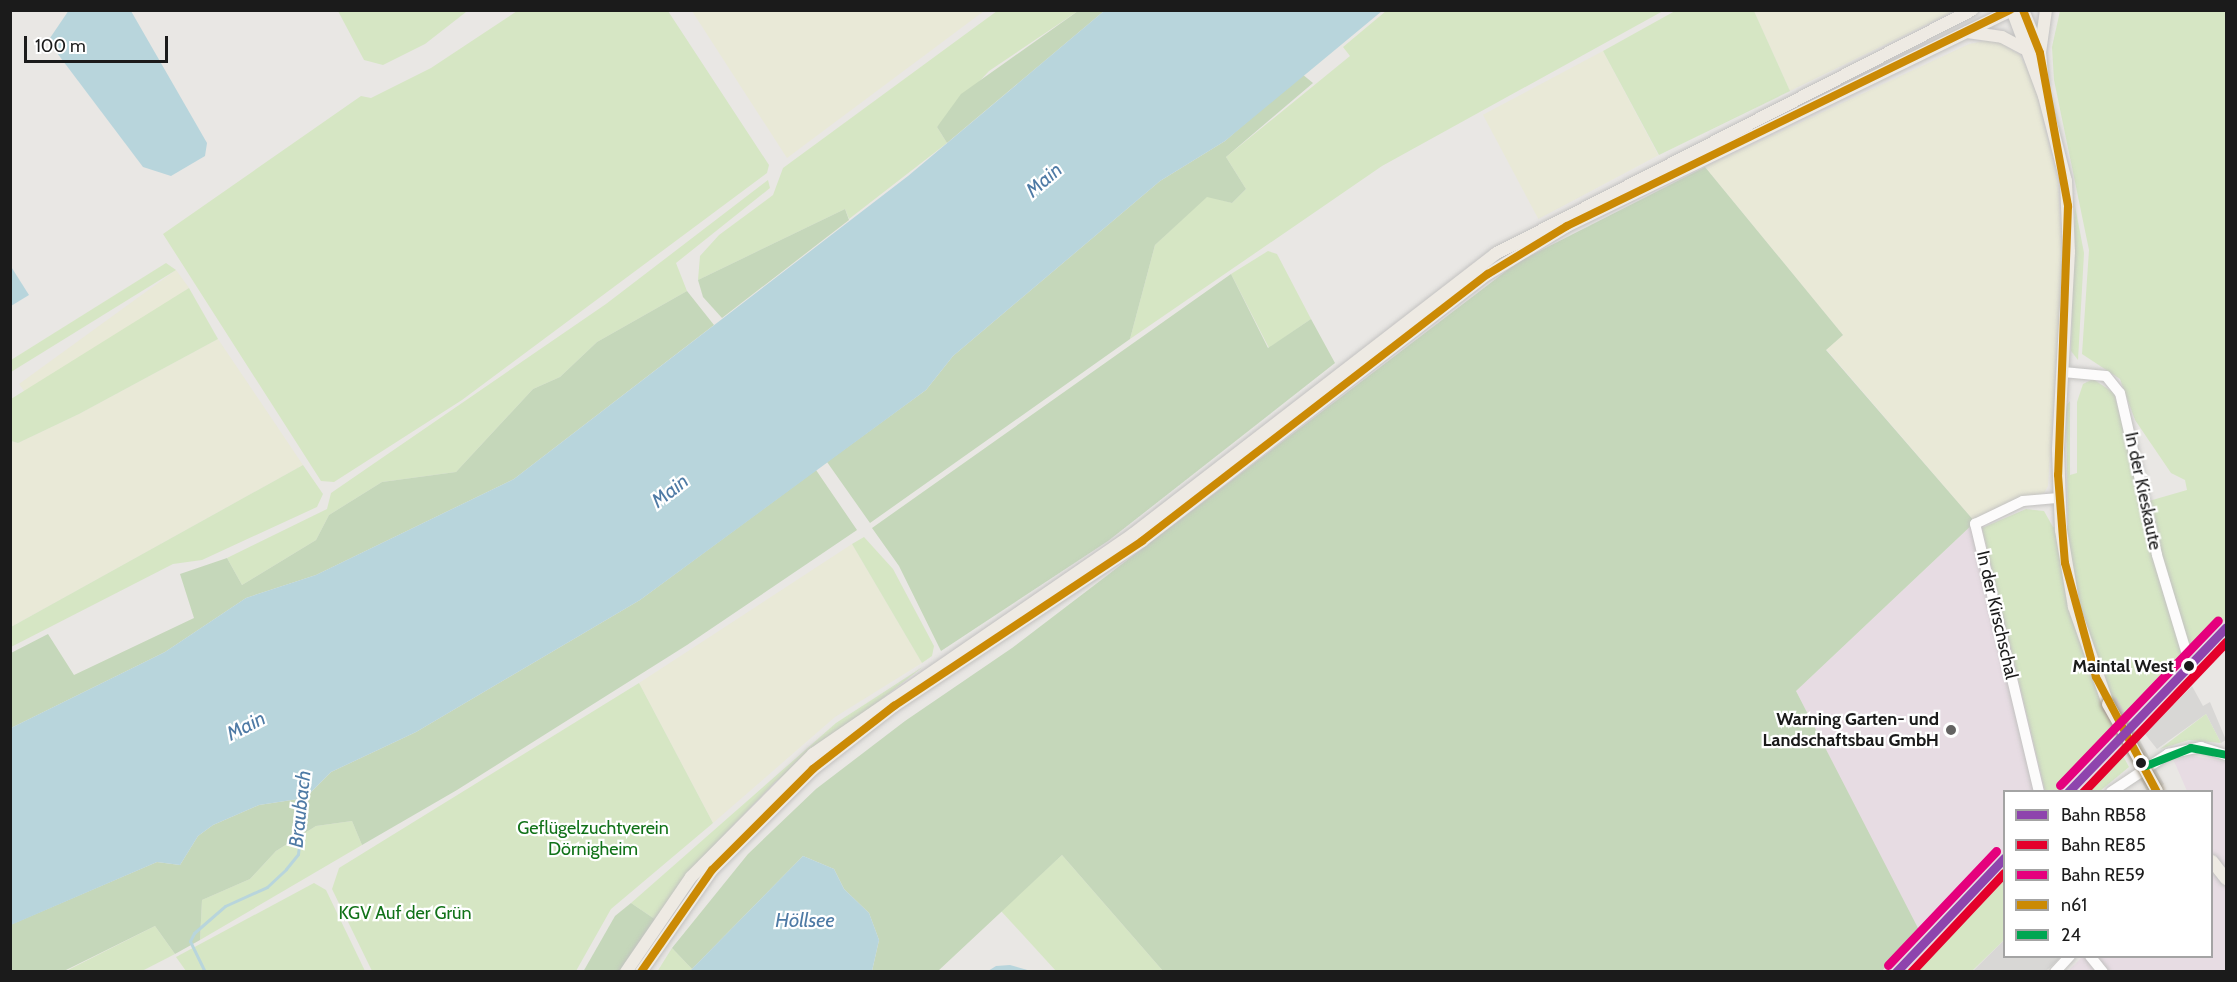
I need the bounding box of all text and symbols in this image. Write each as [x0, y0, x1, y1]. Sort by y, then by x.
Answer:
scale bar [27, 24, 171, 62]
text: 100 m [35, 35, 86, 57]
water label: Main [1021, 158, 1067, 202]
street label: In der Kieskaute [2120, 430, 2166, 552]
water label: Main [647, 469, 693, 513]
street label: In der Kirschschal [1972, 549, 2022, 681]
place label: Maintal West [2072, 655, 2174, 677]
marker: Maintal West [2179, 656, 2199, 676]
water label: Main [223, 706, 269, 746]
place label: Warning Garten- und Landschaftsbau GmbH [1763, 709, 1939, 752]
marker: Warning Garten- und Landschaftsbau GmbH [1944, 723, 1958, 737]
unlabelled marker [2135, 757, 2147, 769]
water label: Braubach [284, 769, 316, 849]
legend [2003, 790, 2213, 958]
text: Bahn RB58 [2061, 804, 2147, 826]
park label: Geflügelzuchtverein Dörnigheim [517, 818, 669, 860]
text: Bahn RE85 [2061, 834, 2146, 856]
text: Bahn RE59 [2061, 864, 2145, 886]
text: n61 [2061, 894, 2087, 916]
park label: KGV Auf der Grün [338, 902, 472, 924]
water label: Höllsee [775, 908, 835, 932]
text: 24 [2061, 924, 2081, 946]

